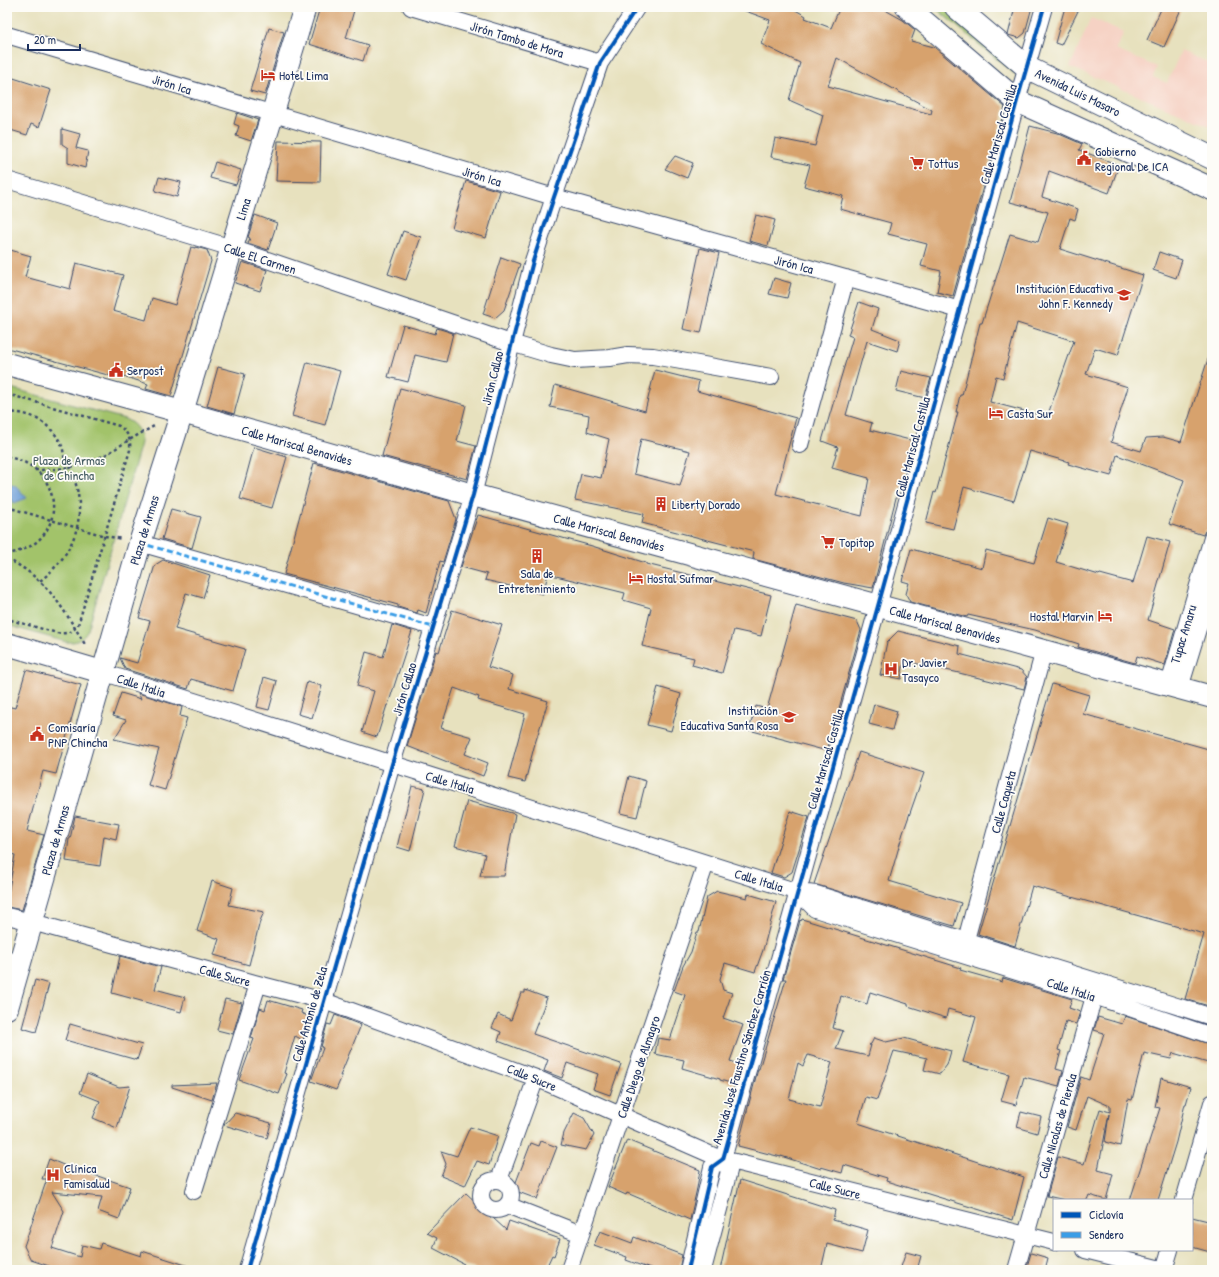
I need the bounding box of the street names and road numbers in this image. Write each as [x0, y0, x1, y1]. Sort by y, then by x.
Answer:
street label: Jirón Tambo de Mora [468, 16, 566, 62]
street label: Avenida Luis Masaro [1032, 64, 1124, 120]
street label: Jirón Ica [150, 70, 194, 98]
street label: Calle Mariscal Castilla [975, 82, 1021, 186]
street label: Jirón Ica [460, 162, 504, 190]
street label: Lima [231, 196, 255, 222]
street label: Calle El Carmen [221, 238, 299, 278]
street label: Jirón Ica [772, 250, 816, 278]
street label: Jirón Callao [477, 349, 507, 407]
street label: Calle Mariscal Castilla [890, 395, 934, 499]
street label: Calle Mariscal Benavides [240, 421, 354, 469]
street label: Plaza de Armas [125, 493, 163, 567]
street label: Calle Mariscal Benavides [551, 508, 667, 556]
street label: Calle Mariscal Benavides [887, 600, 1003, 648]
street label: Tupac Amaru [1166, 602, 1200, 666]
street label: Jirón Callao [387, 660, 421, 718]
street label: Calle Italia [114, 669, 168, 701]
street label: Calle Mariscal Castilla [802, 707, 848, 811]
street label: Calle Italia [423, 766, 477, 798]
street label: Calle Caqueta [986, 769, 1020, 835]
street label: Plaza de Armas [36, 803, 74, 877]
street label: Calle Italia [732, 864, 786, 896]
street label: Calle Sucre [197, 960, 253, 990]
street label: Calle Antonio de Zela [287, 964, 331, 1064]
street label: Avenida José Faustino Sánchez Carrión [707, 967, 775, 1146]
street label: Calle Italia [1044, 973, 1098, 1005]
street label: Calle Diego de Almagro [612, 1013, 664, 1121]
street label: Calle Sucre [504, 1059, 560, 1095]
street label: Calle Nicolas de Pierola [1033, 1071, 1081, 1181]
street label: Calle Sucre [807, 1173, 863, 1203]

